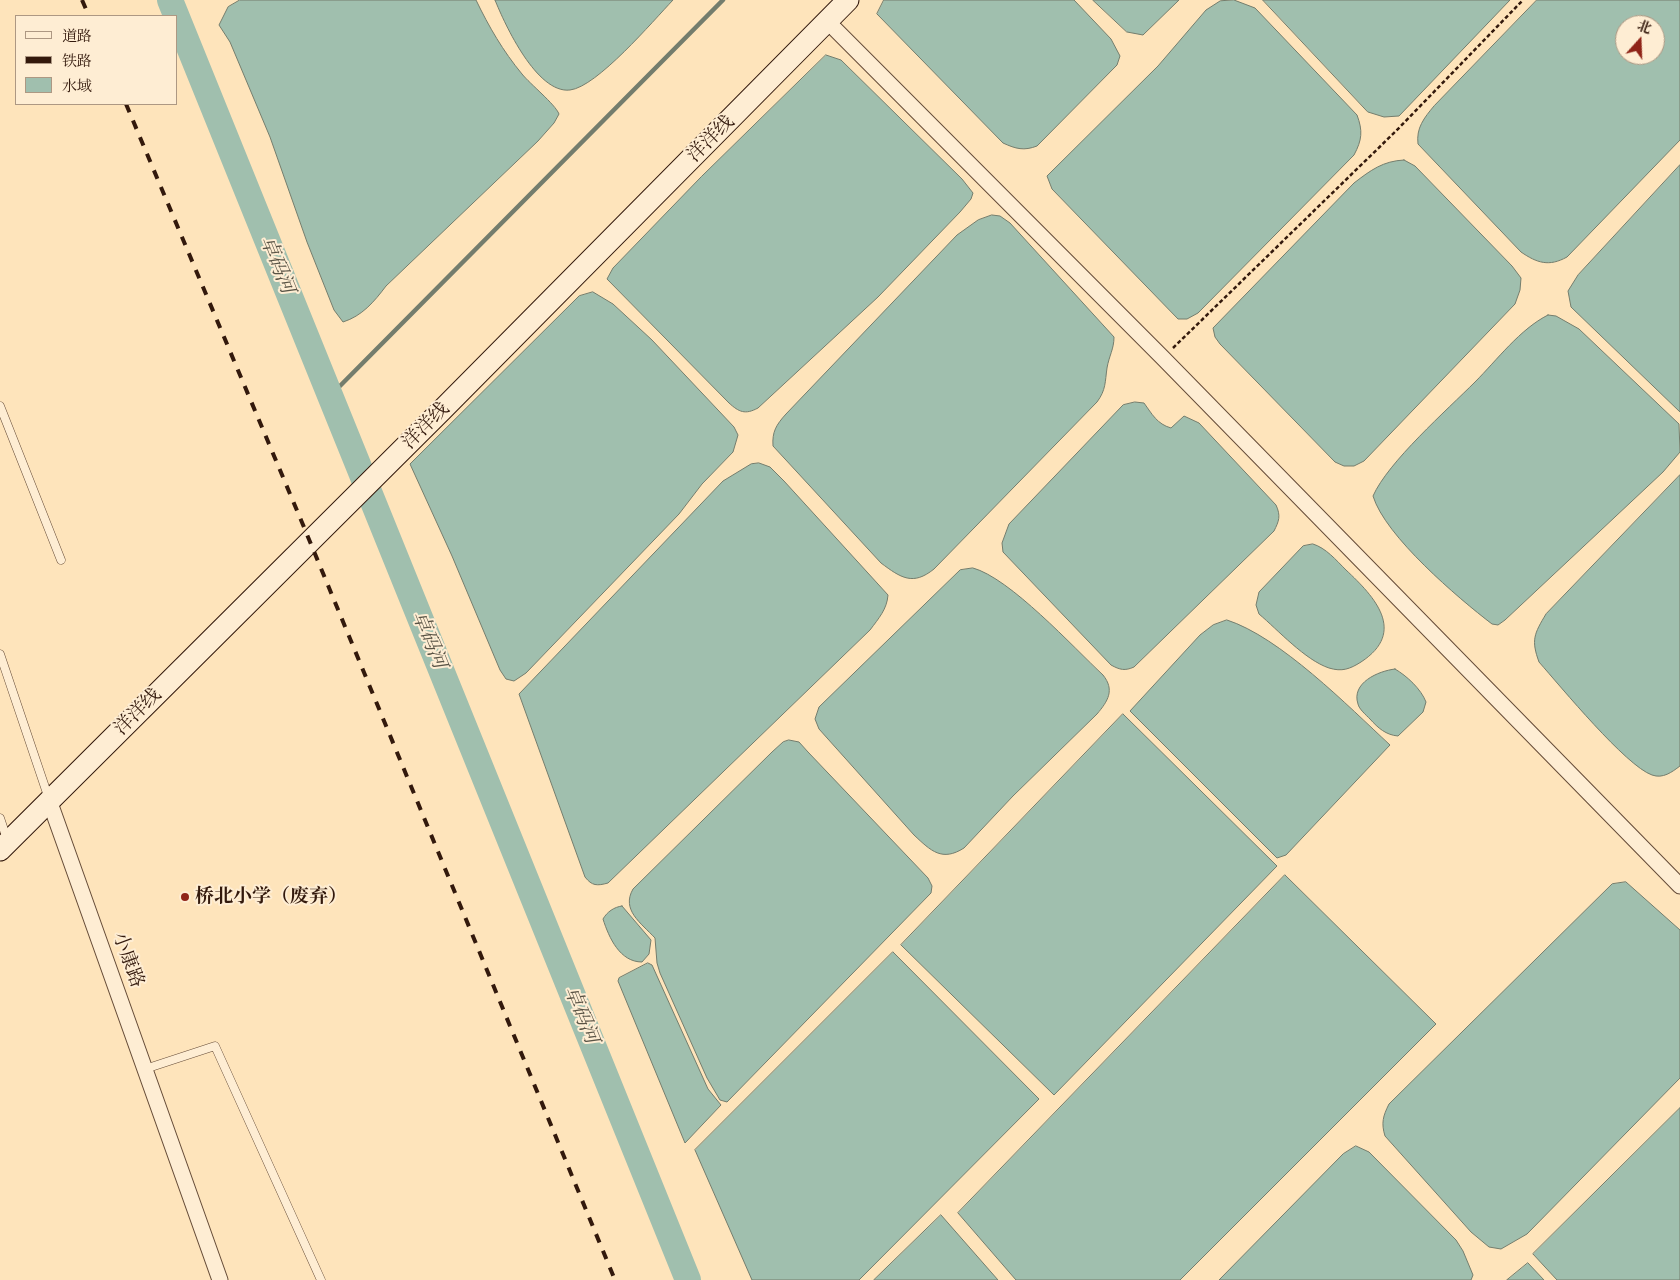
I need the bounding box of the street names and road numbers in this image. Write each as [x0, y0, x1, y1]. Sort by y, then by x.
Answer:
street label: 洋洋线 [683, 111, 739, 167]
street label: 洋洋线 [398, 398, 454, 454]
street label: 洋洋线 [110, 684, 166, 740]
street label: 小康路 [108, 929, 148, 991]

